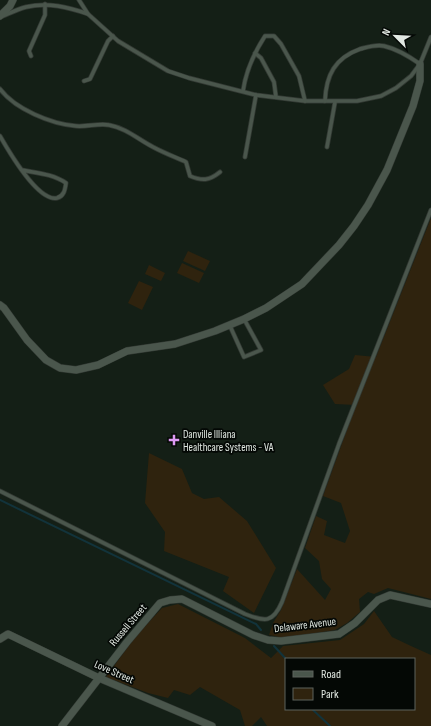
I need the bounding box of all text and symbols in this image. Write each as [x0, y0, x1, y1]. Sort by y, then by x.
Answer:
north arrow [375, 16, 415, 56]
text: N [379, 27, 394, 37]
place label: Danville Illiana Healthcare Systems - VA [183, 428, 274, 454]
marker: Danville Illiana Healthcare Systems - VA [168, 434, 180, 446]
street label: Russell Street [107, 601, 150, 649]
street label: Delaware Avenue [273, 615, 337, 635]
street label: Love Street [92, 658, 136, 687]
legend [285, 658, 415, 710]
text: Road [321, 667, 341, 682]
text: Park [321, 687, 339, 702]

